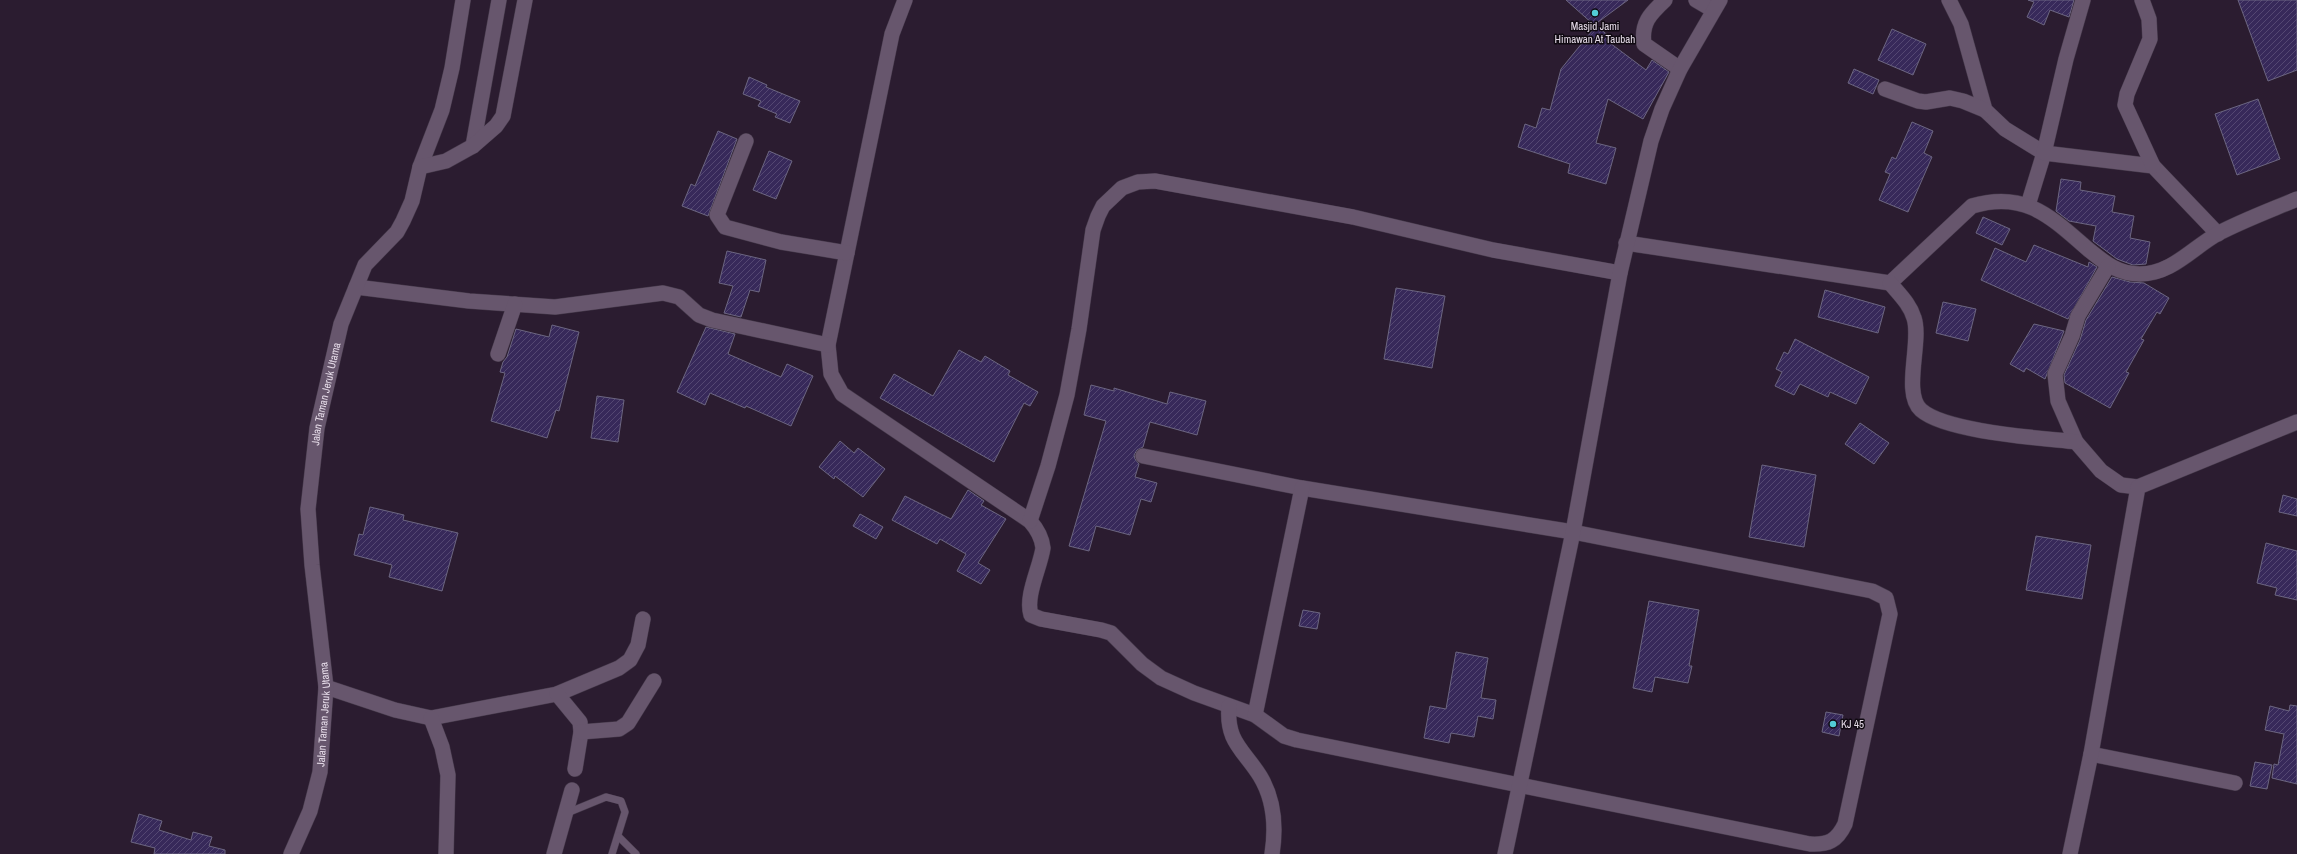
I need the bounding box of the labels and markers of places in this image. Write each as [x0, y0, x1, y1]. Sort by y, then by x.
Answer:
marker: Masjid Jami Himawan At Taubah [1590, 8, 1600, 18]
place label: Masjid Jami Himawan At Taubah [1555, 19, 1635, 46]
place label: KJ 45 [1841, 717, 1864, 731]
marker: KJ 45 [1828, 719, 1838, 729]

